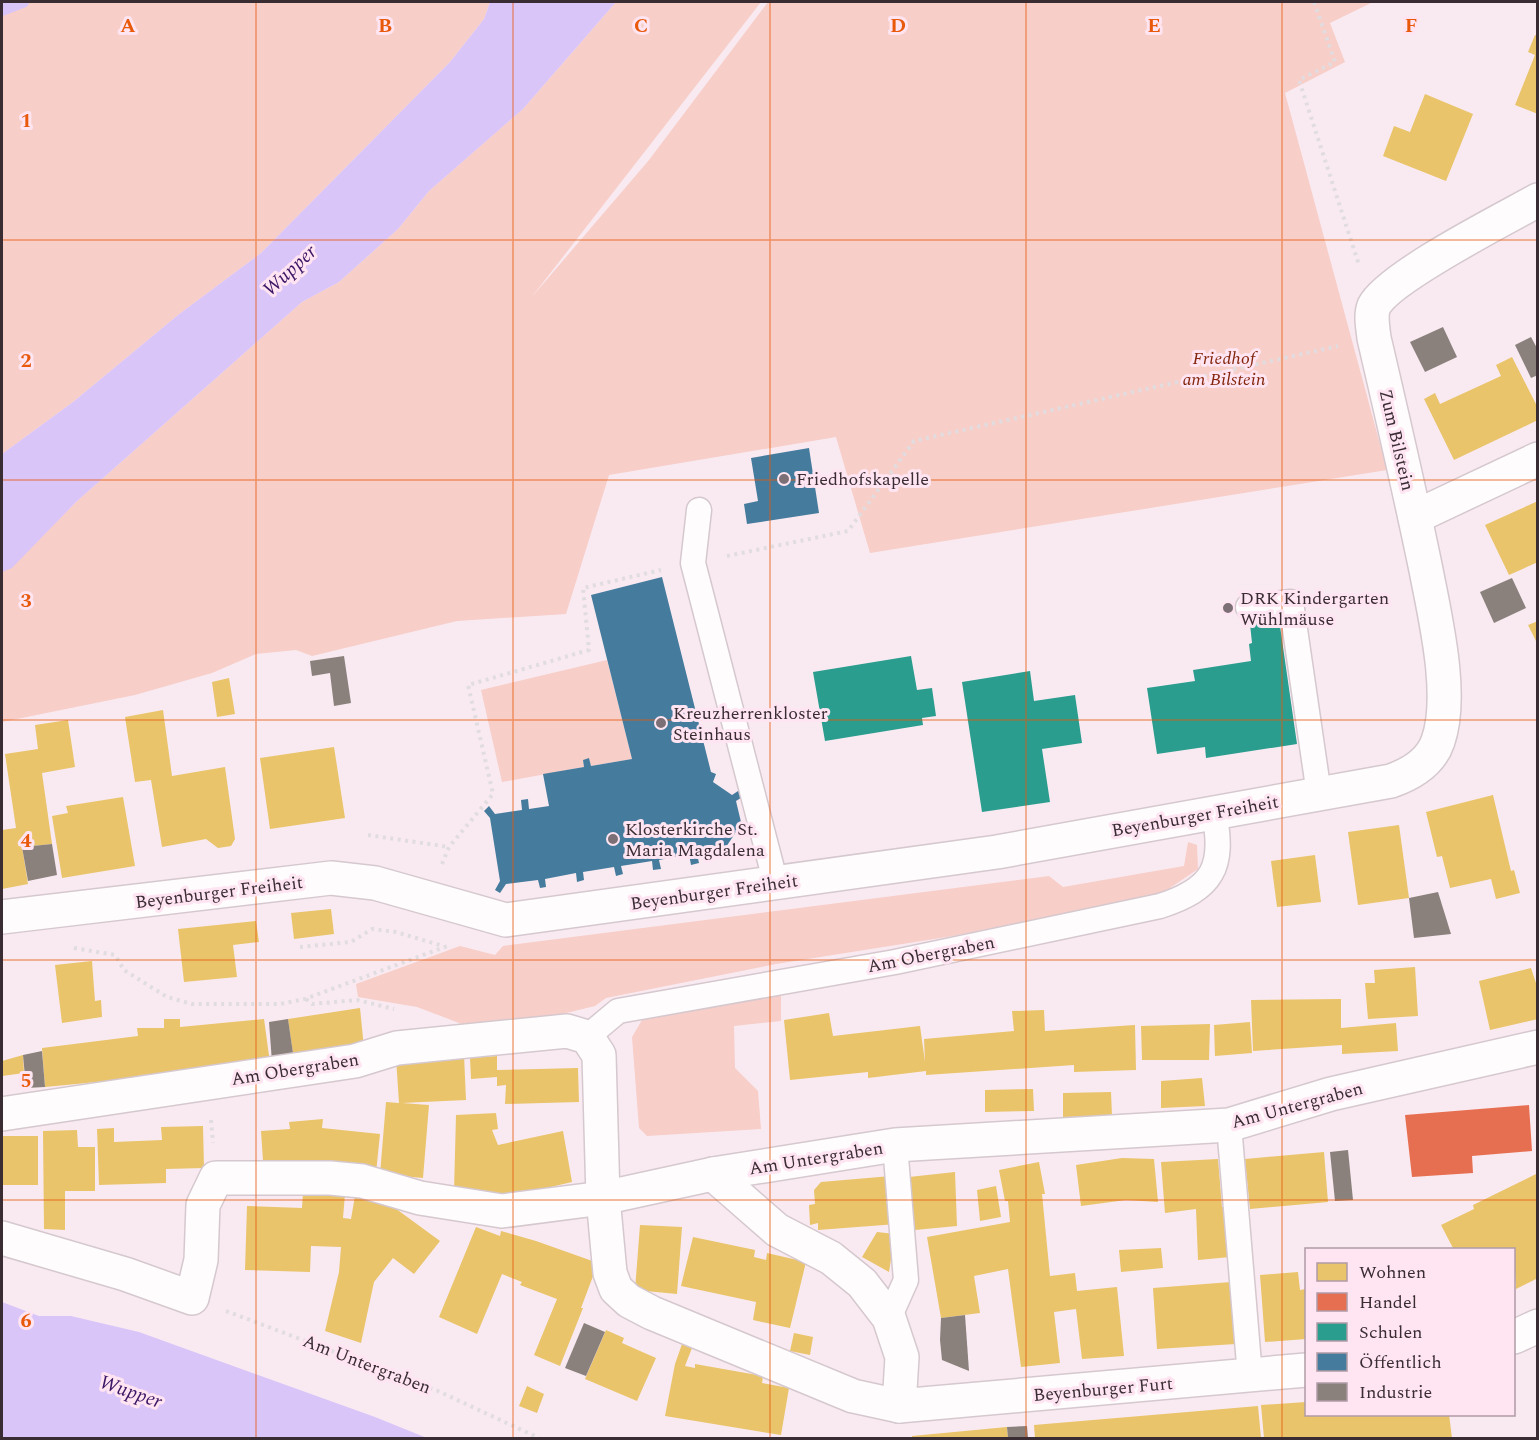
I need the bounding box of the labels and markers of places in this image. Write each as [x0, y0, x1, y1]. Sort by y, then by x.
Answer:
place label: Friedhofskapelle [796, 466, 929, 493]
marker: Friedhofskapelle [777, 472, 791, 486]
place label: DRK Kindergarten Wühlmäuse [1240, 585, 1389, 633]
marker: DRK Kindergarten Wühlmäuse [1221, 601, 1235, 615]
place label: Kreuzherrenkloster Steinhaus [673, 700, 828, 748]
marker: Kreuzherrenkloster Steinhaus [654, 716, 668, 730]
place label: Klosterkirche St. Maria Magdalena [625, 816, 765, 864]
marker: Klosterkirche St. Maria Magdalena [606, 832, 620, 846]

